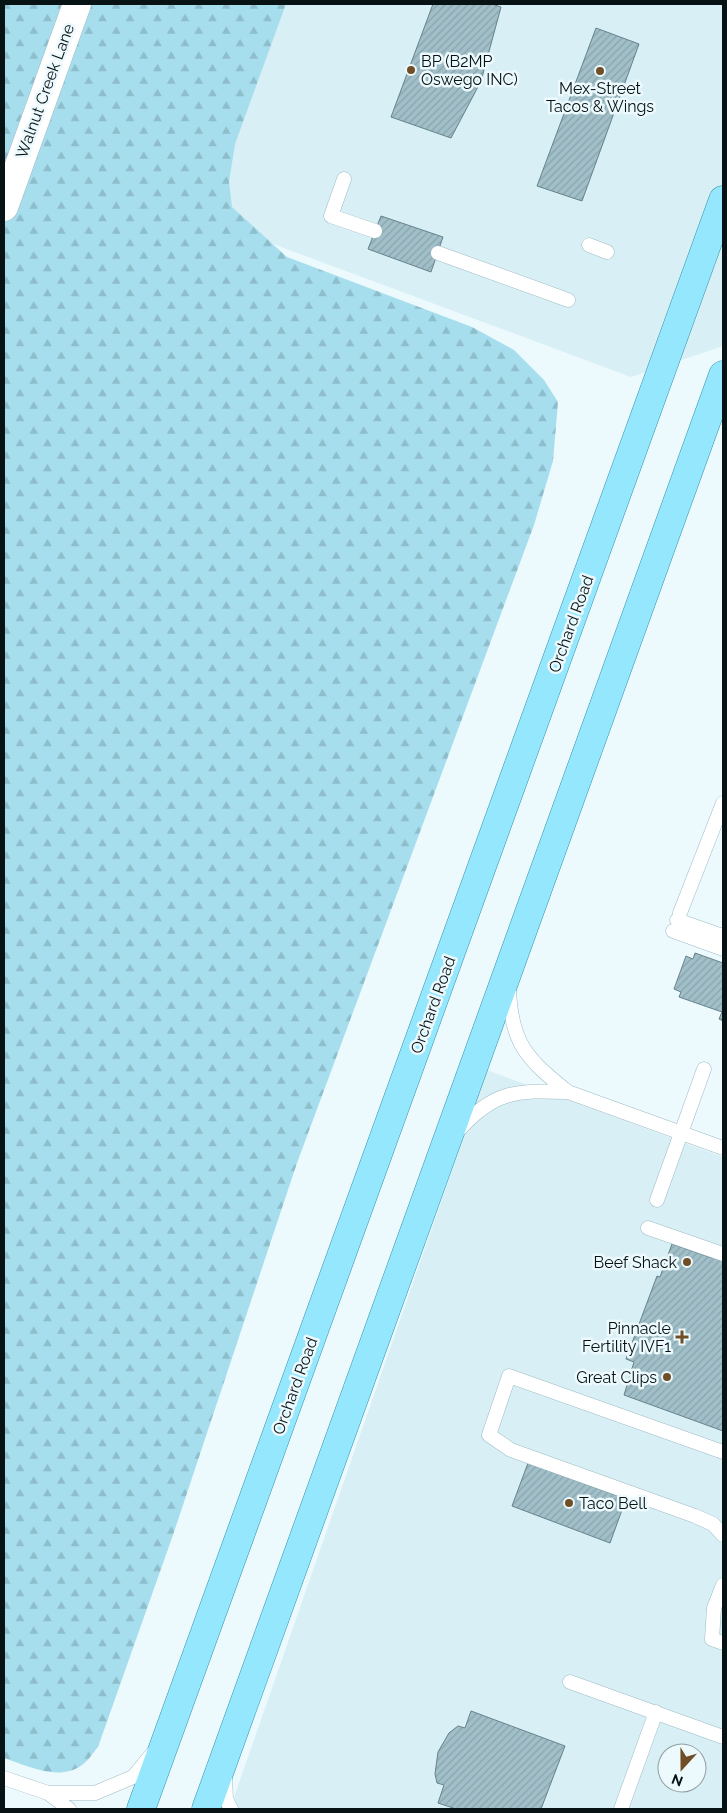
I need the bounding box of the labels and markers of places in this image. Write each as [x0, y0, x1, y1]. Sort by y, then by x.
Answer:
place label: BP (B2MP Oswego INC) [421, 52, 518, 89]
marker: BP (B2MP Oswego INC) [405, 64, 417, 76]
marker: Mex-Street Tacos & Wings [594, 65, 606, 77]
place label: Mex-Street Tacos & Wings [546, 79, 654, 116]
place label: Beef Shack [594, 1253, 678, 1272]
marker: Beef Shack [681, 1256, 693, 1268]
place label: Pinnacle Fertility IVF1 [582, 1319, 671, 1356]
marker: Pinnacle Fertility IVF1 [675, 1330, 689, 1344]
place label: Great Clips [576, 1368, 657, 1387]
marker: Great Clips [661, 1371, 673, 1383]
place label: Taco Bell [579, 1494, 648, 1513]
marker: Taco Bell [563, 1497, 575, 1509]

